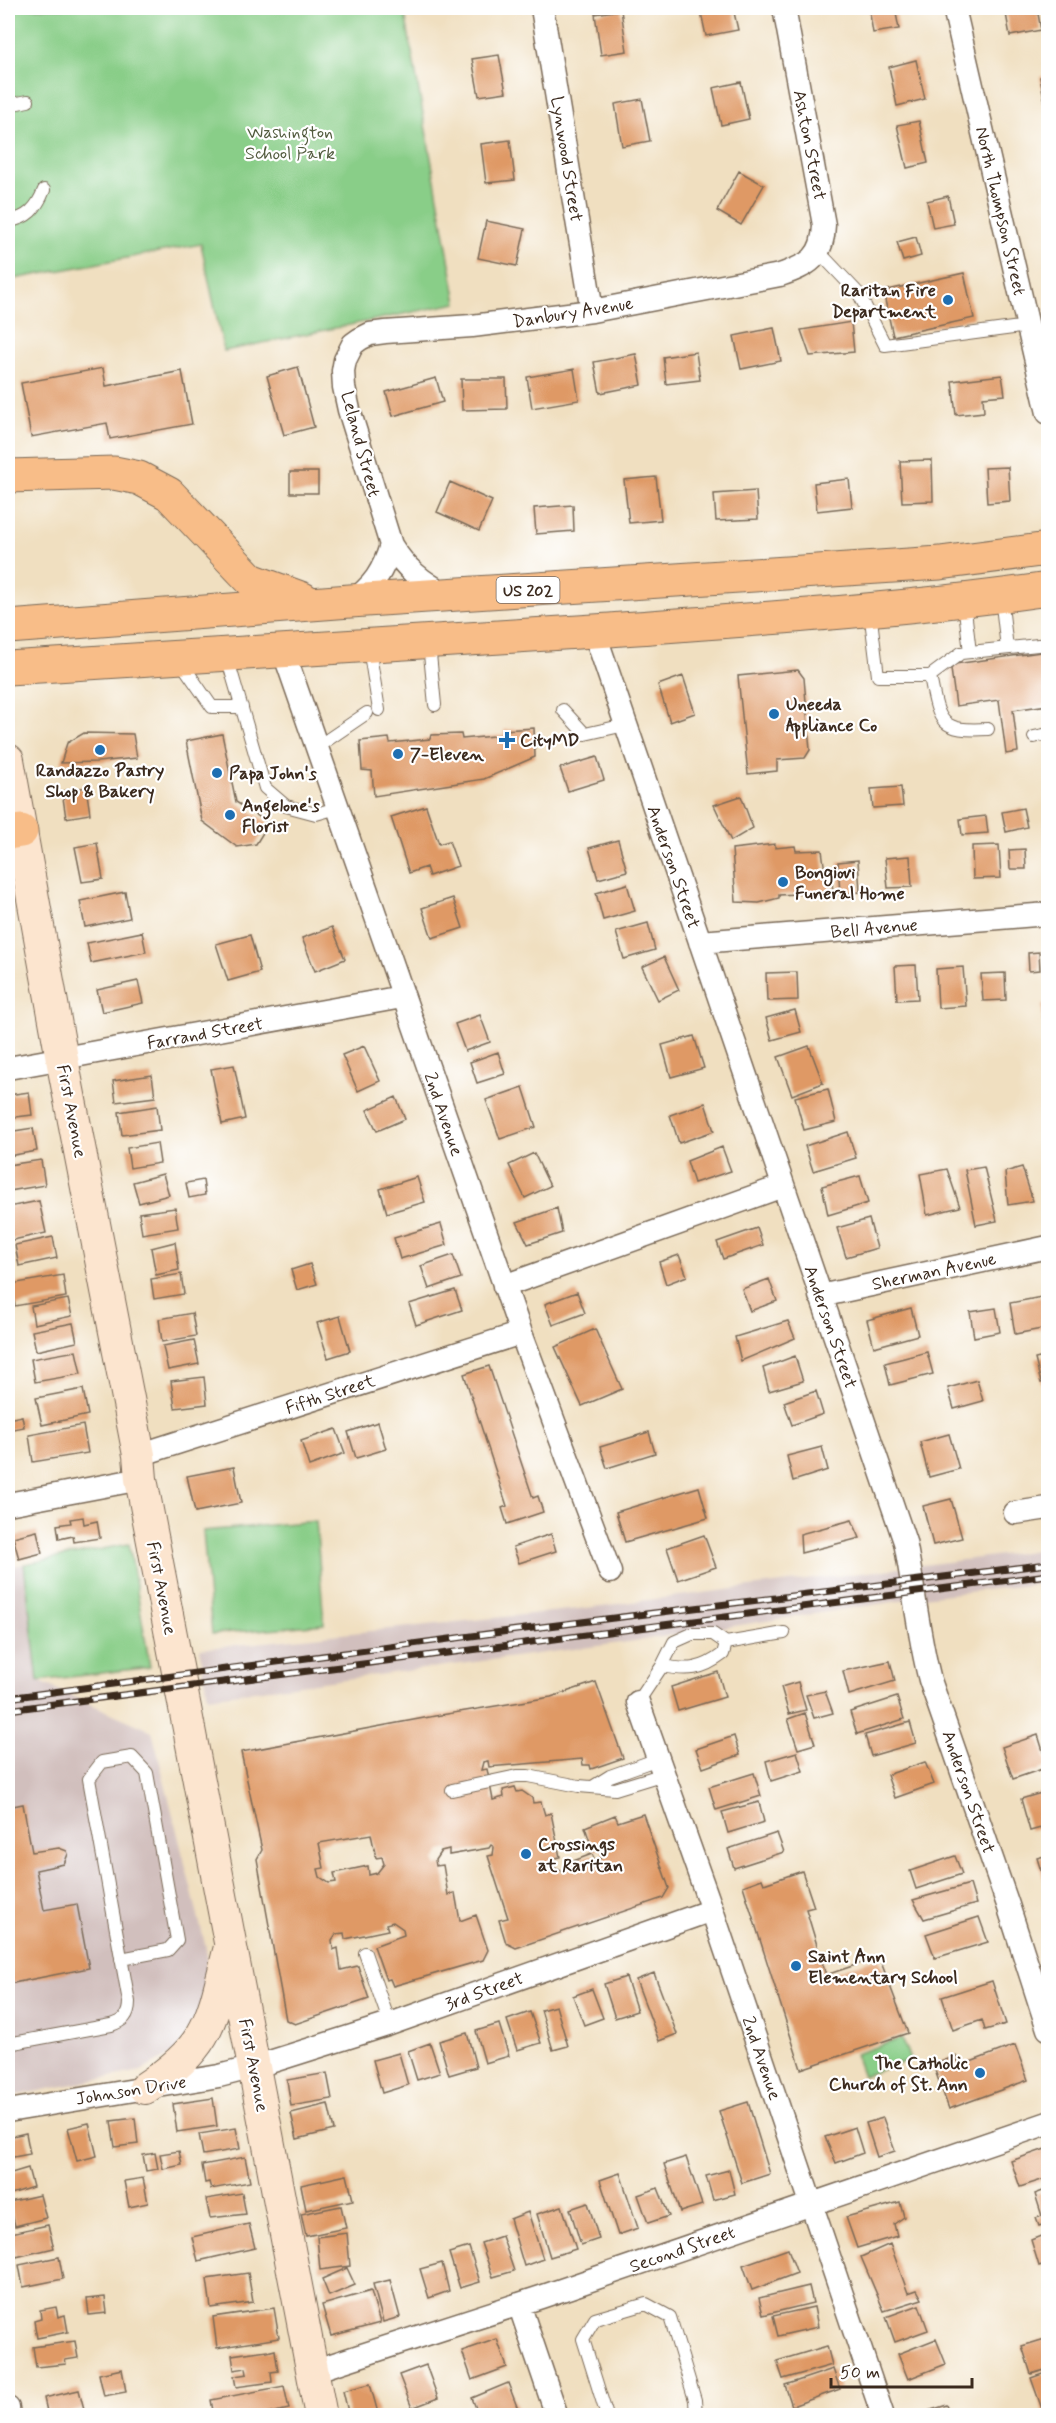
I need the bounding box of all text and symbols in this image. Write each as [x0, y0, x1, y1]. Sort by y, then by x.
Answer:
street label: Ashton Street [787, 88, 831, 202]
street label: Lynwood Street [544, 95, 588, 224]
park label: Washington School Park [245, 121, 335, 166]
street label: North Thompson Street [969, 124, 1031, 298]
place label: Raritan Fire Department [831, 279, 936, 324]
street label: Danbury Avenue [511, 292, 635, 334]
marker: Raritan Fire Department [941, 293, 955, 307]
street label: Leland Street [334, 389, 386, 500]
road number: US 202 [496, 577, 560, 603]
place label: Uneeda Appliance Co [786, 693, 877, 739]
marker: Uneeda Appliance Co [767, 707, 781, 721]
place label: CityMD [520, 729, 579, 753]
marker: CityMD [498, 731, 516, 749]
marker: Randazzo Pastry Shop & Bakery [93, 743, 107, 757]
place label: 7-Eleven [410, 743, 485, 767]
marker: 7-Eleven [391, 747, 405, 761]
place label: Randazzo Pastry Shop & Bakery [36, 759, 164, 804]
place label: Papa John's [229, 762, 317, 786]
marker: Papa John's [210, 766, 224, 780]
place label: Angelone's Florist [242, 794, 320, 839]
street label: Anderson Street [641, 803, 705, 932]
marker: Angelone's Florist [223, 808, 237, 822]
place label: Bongiovi Funeral Home [795, 861, 905, 906]
marker: Bongiovi Funeral Home [776, 875, 790, 889]
street label: Bell Avenue [830, 913, 919, 945]
street label: Farrand Street [145, 1012, 265, 1056]
street label: First Avenue [50, 1062, 92, 1160]
street label: 2nd Avenue [418, 1069, 469, 1160]
street label: Sherman Avenue [870, 1247, 999, 1297]
street label: Anderson Street [798, 1263, 862, 1392]
street label: Fifth Street [282, 1369, 379, 1421]
street label: First Avenue [140, 1539, 182, 1637]
street label: Anderson Street [936, 1728, 1000, 1857]
place label: Crossings at Raritan [538, 1833, 623, 1878]
marker: Crossings at Raritan [519, 1847, 533, 1861]
place label: Saint Ann Elementary School [808, 1945, 958, 1990]
marker: Saint Ann Elementary School [789, 1959, 803, 1973]
street label: 3rd Street [442, 1967, 527, 2017]
street label: 2nd Avenue [736, 2013, 787, 2104]
street label: First Avenue [232, 2016, 274, 2114]
place label: The Catholic Church of St. Ann [829, 2052, 969, 2097]
marker: The Catholic Church of St. Ann [973, 2066, 987, 2080]
street label: Johnson Drive [74, 2070, 188, 2112]
street label: Second Street [626, 2221, 739, 2279]
scale bar [831, 2351, 972, 2389]
text: 50 m [840, 2361, 880, 2385]

